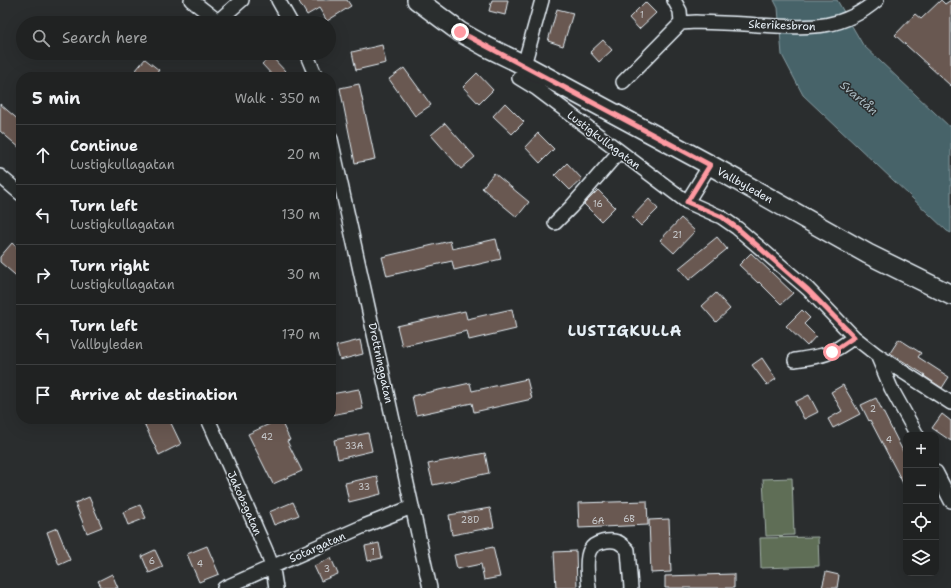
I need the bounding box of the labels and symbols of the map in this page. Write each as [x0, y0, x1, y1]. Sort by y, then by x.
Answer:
house number: 1 [640, 9, 644, 21]
street label: Skerikesbron [748, 17, 816, 34]
route end [451, 23, 469, 41]
water label: Svartån [837, 77, 881, 119]
street label: Lustigkullagatan [564, 108, 644, 173]
street label: Vallbyleden [714, 164, 776, 207]
house number: 16 [593, 198, 603, 210]
house number: 21 [672, 229, 682, 241]
street label: Drottninggatan [365, 321, 396, 405]
district label: LUSTIGKULLA [568, 321, 682, 341]
route start [823, 343, 841, 361]
house number: 2 [870, 403, 876, 415]
house number: 42 [261, 431, 273, 443]
house number: 4 [886, 434, 892, 446]
house number: 33A [345, 440, 364, 452]
street label: Jakobsgatan [224, 469, 265, 538]
house number: 33 [358, 481, 370, 493]
house number: 6B [623, 513, 635, 525]
house number: 28D [461, 514, 479, 526]
house number: 6A [592, 515, 605, 527]
street label: Sotargatan [287, 528, 348, 567]
house number: 1 [371, 546, 375, 558]
house number: 6 [149, 555, 155, 567]
house number: 4 [197, 558, 203, 570]
house number: 3 [324, 563, 330, 575]

